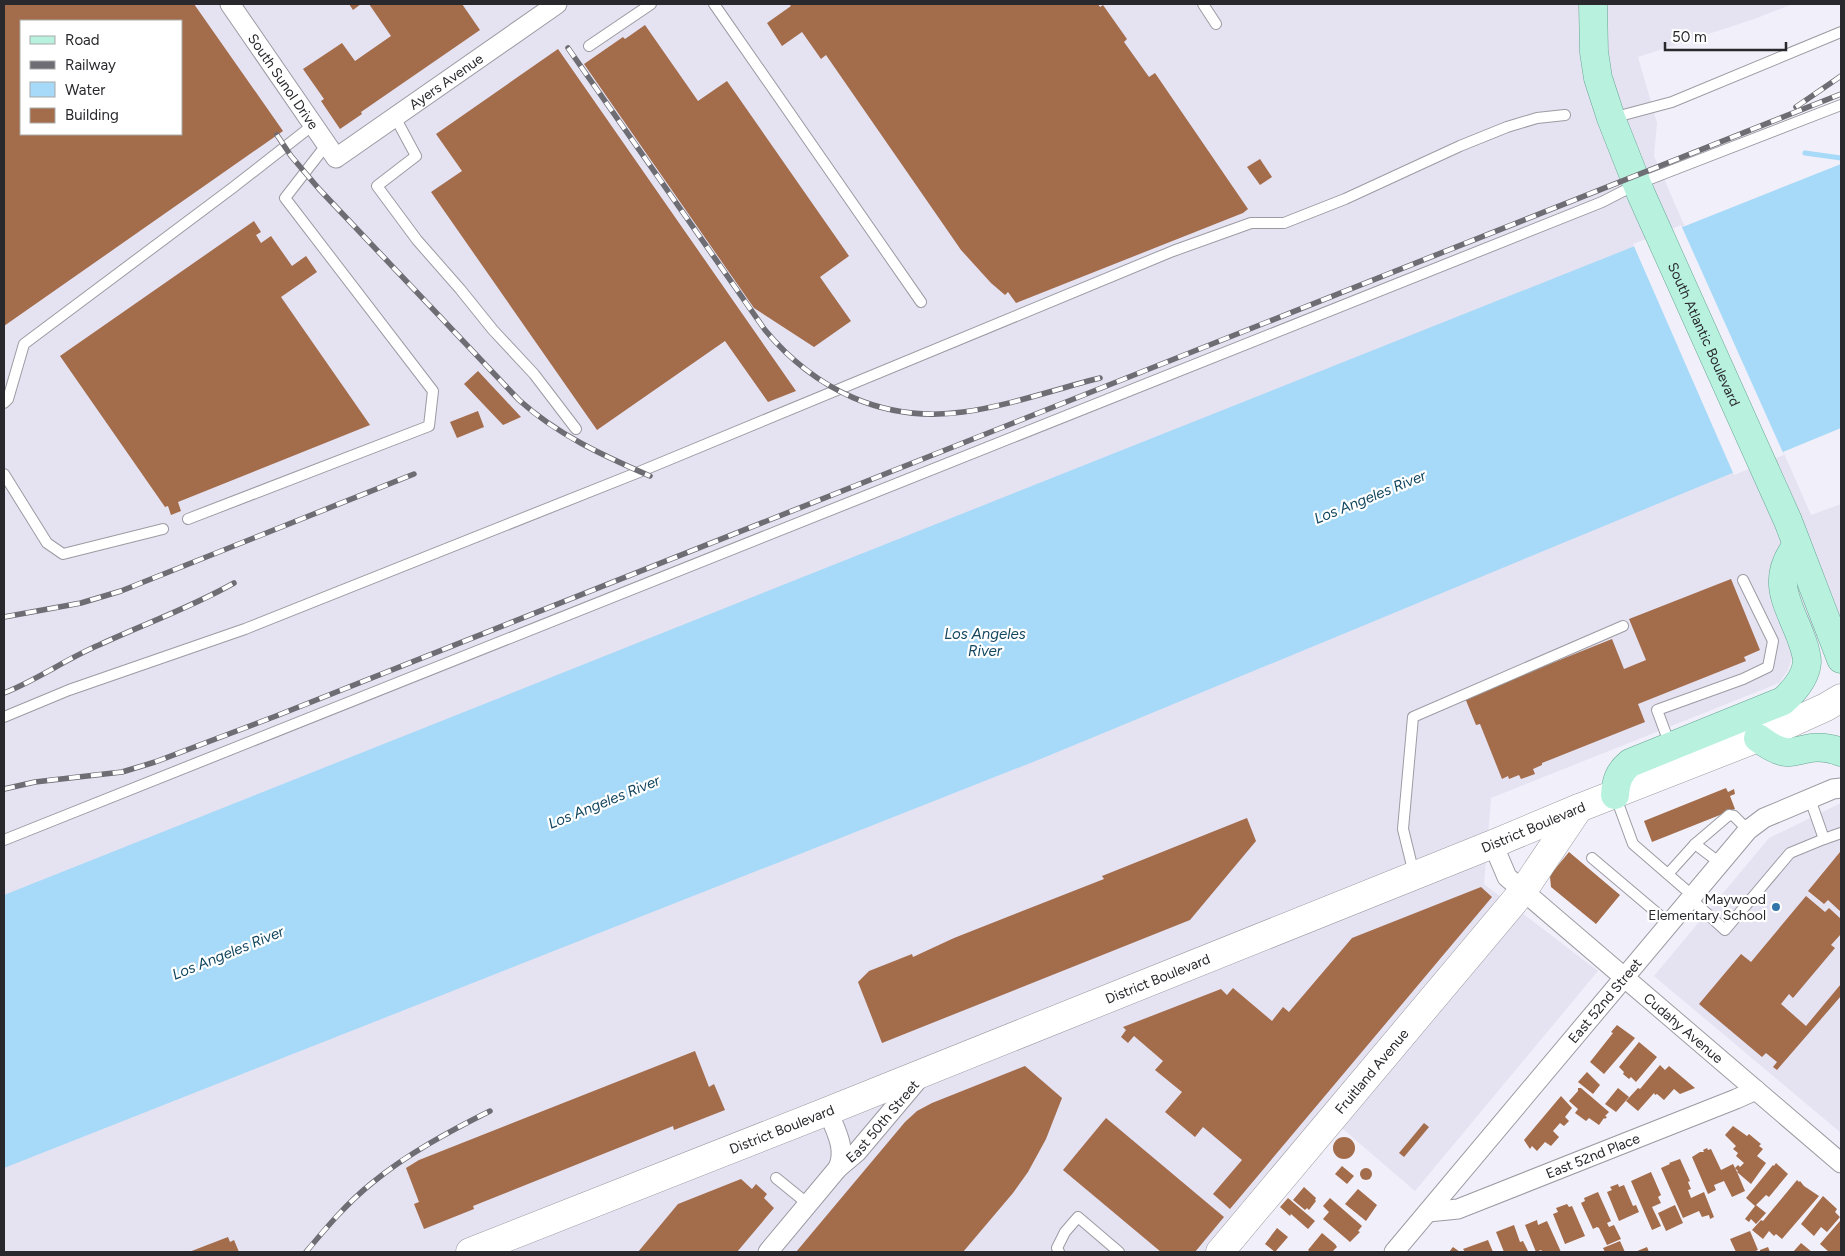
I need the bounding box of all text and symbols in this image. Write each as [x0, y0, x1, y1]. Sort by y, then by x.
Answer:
legend [20, 20, 182, 135]
scale bar [1665, 20, 1786, 52]
text: 50 m [1672, 28, 1707, 46]
text: Road [65, 31, 100, 49]
street label: South Sunol Drive [244, 31, 322, 133]
street label: Ayers Avenue [406, 50, 487, 113]
text: Railway [65, 56, 116, 74]
text: Water [65, 81, 105, 99]
text: Building [65, 106, 119, 124]
street label: South Atlantic Boulevard [1664, 260, 1743, 409]
water label: Los Angeles River [1311, 466, 1429, 528]
water label: Los Angeles River [944, 625, 1026, 660]
water label: Los Angeles River [545, 771, 663, 833]
street label: District Boulevard [1479, 798, 1588, 857]
place label: Maywood Elementary School [1648, 891, 1766, 924]
marker: Maywood Elementary School [1770, 901, 1782, 913]
water label: Los Angeles River [169, 922, 287, 984]
street label: District Boulevard [1103, 950, 1213, 1008]
street label: East 52nd Street [1565, 955, 1646, 1047]
street label: Cudahy Avenue [1640, 990, 1726, 1067]
street label: Fruitland Avenue [1332, 1025, 1413, 1117]
street label: East 50th Street [843, 1077, 923, 1167]
street label: District Boulevard [727, 1101, 837, 1158]
street label: East 52nd Place [1543, 1130, 1643, 1182]

